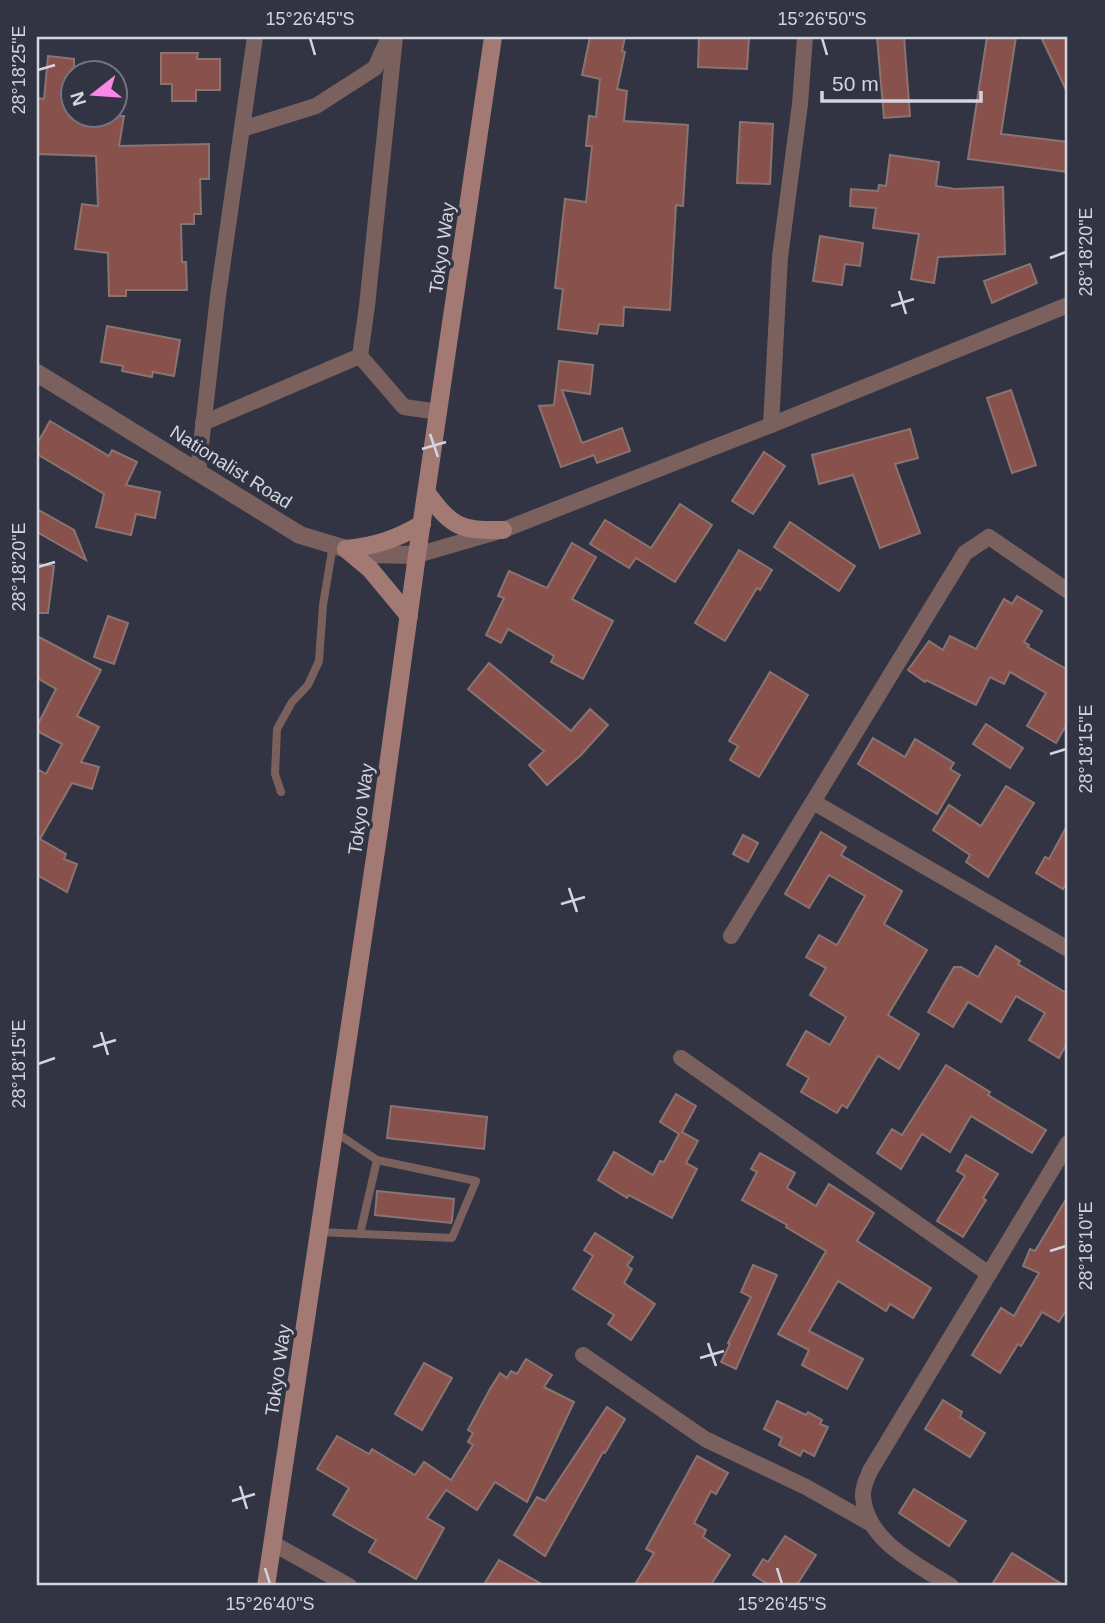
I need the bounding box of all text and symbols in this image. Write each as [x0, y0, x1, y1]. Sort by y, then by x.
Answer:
text: 15°26'45"S [265, 9, 355, 29]
text: 15°26'50"S [777, 9, 867, 29]
text: 28°18'25"E [9, 25, 29, 115]
north arrow [60, 60, 130, 130]
scale bar [822, 60, 981, 104]
text: 50 m [832, 72, 879, 95]
text: N [66, 89, 90, 108]
street label: Tokyo Way [425, 200, 459, 295]
text: 28°18'20"E [1076, 207, 1096, 297]
street label: Nationalist Road [166, 421, 296, 513]
text: 28°18'20"E [9, 522, 29, 612]
text: 28°18'15"E [1076, 704, 1096, 794]
street label: Tokyo Way [344, 761, 378, 856]
text: 28°18'15"E [9, 1019, 29, 1109]
text: 28°18'10"E [1076, 1201, 1096, 1291]
street label: Tokyo Way [261, 1322, 295, 1417]
text: 15°26'40"S [225, 1594, 315, 1614]
text: 15°26'45"S [737, 1594, 827, 1614]

